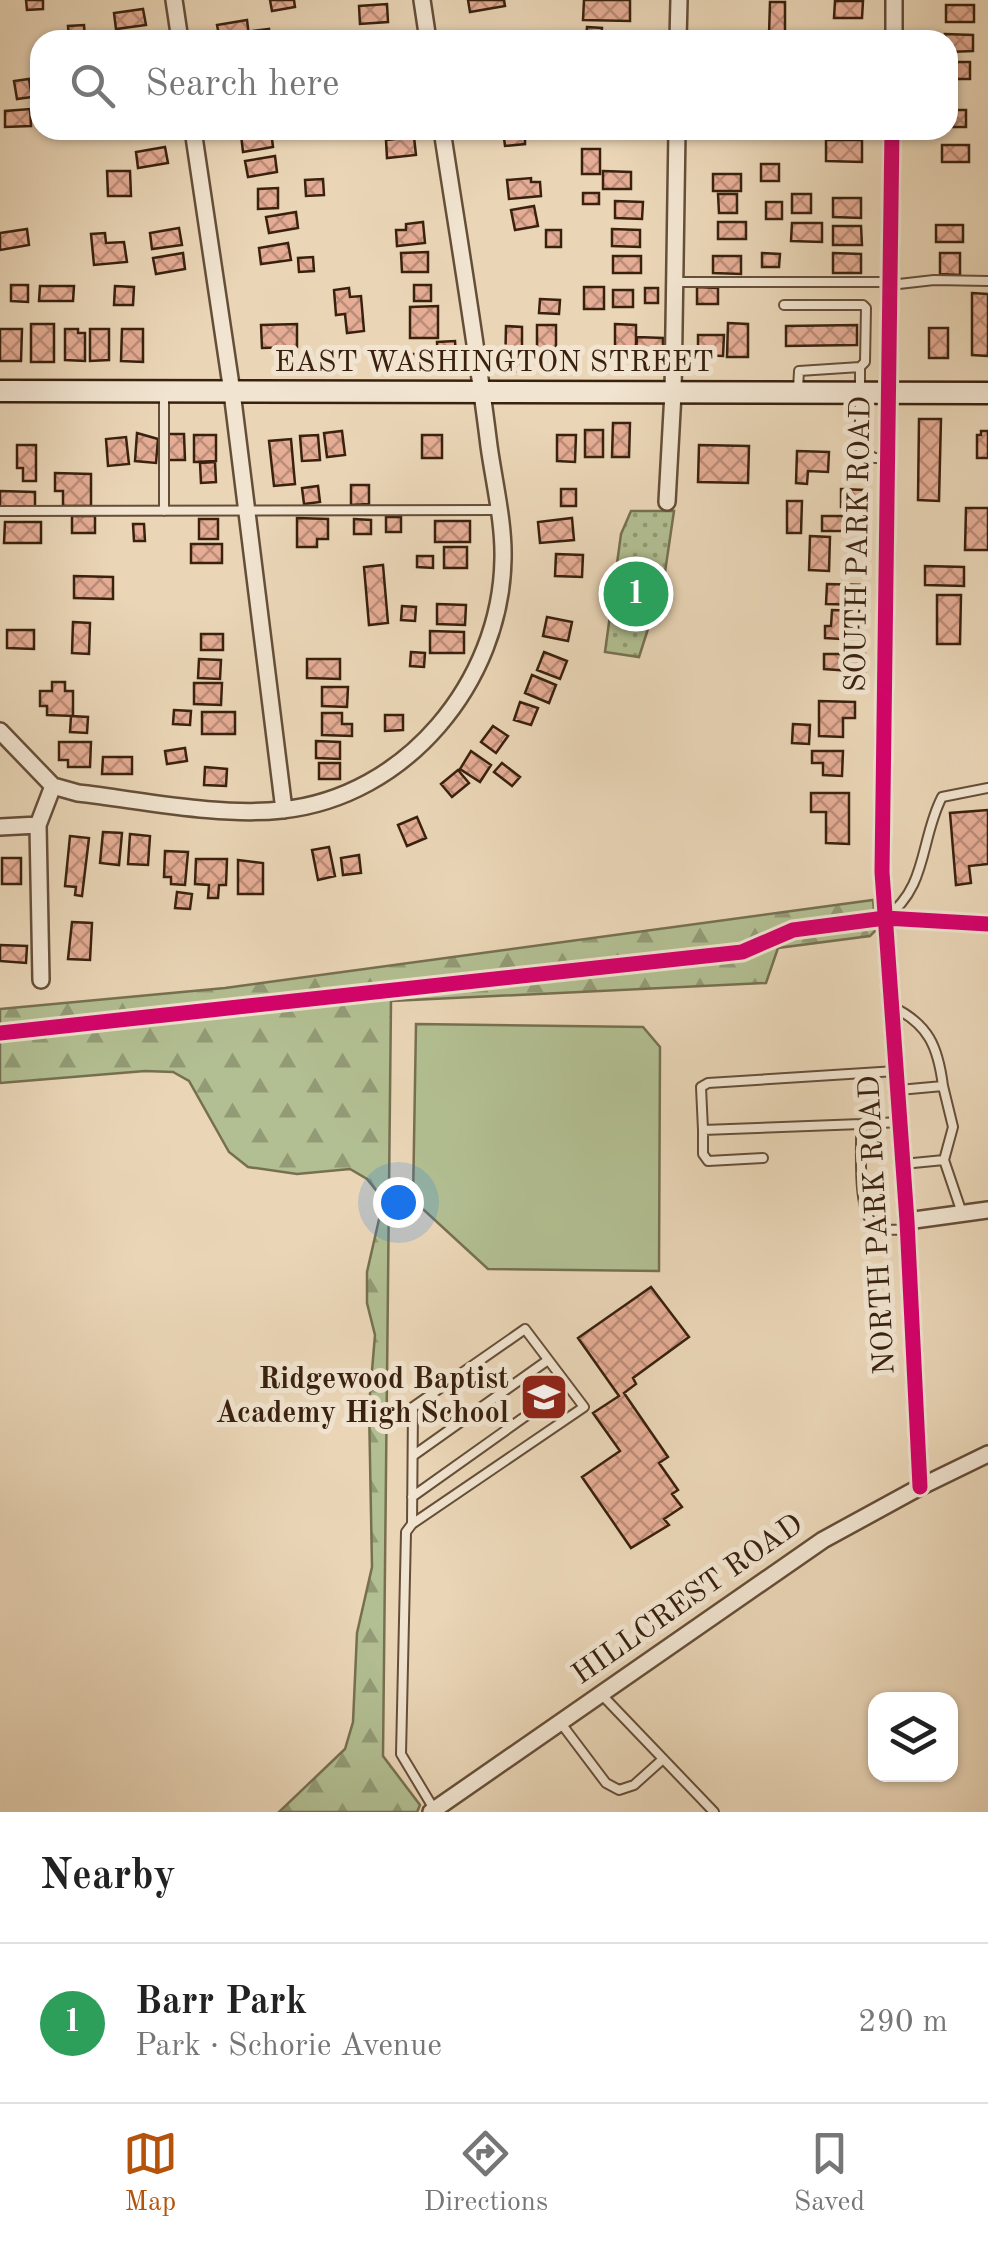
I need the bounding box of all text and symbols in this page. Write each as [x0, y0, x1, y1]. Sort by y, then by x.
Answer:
search box [30, 30, 958, 140]
icon: search [65, 58, 120, 113]
text: Search here [145, 66, 340, 104]
street label: EAST WASHINGTON STREET [274, 348, 714, 378]
street label: SOUTH PARK ROAD [841, 396, 877, 692]
pin: 1 [604, 556, 668, 632]
street label: NORTH PARK ROAD [855, 1075, 901, 1375]
your location [373, 1177, 424, 1228]
place label: Ridgewood Baptist Academy High School [215, 1365, 509, 1429]
school or university icon: Ridgewood Baptist Academy High School [518, 1371, 570, 1423]
street label: HILLCREST ROAD [567, 1509, 809, 1691]
map controls [868, 1692, 958, 1782]
button: layers [868, 1692, 958, 1782]
text: Nearby [40, 1856, 176, 1898]
text: Barr Park [135, 1984, 307, 2022]
text: 1 [63, 2007, 82, 2039]
text: 290 m [858, 2007, 948, 2039]
text: Park · Schorie Avenue [135, 2031, 442, 2063]
tab: Map [123, 2126, 178, 2221]
tab: Directions [424, 2126, 548, 2221]
tab: Saved [794, 2126, 865, 2221]

